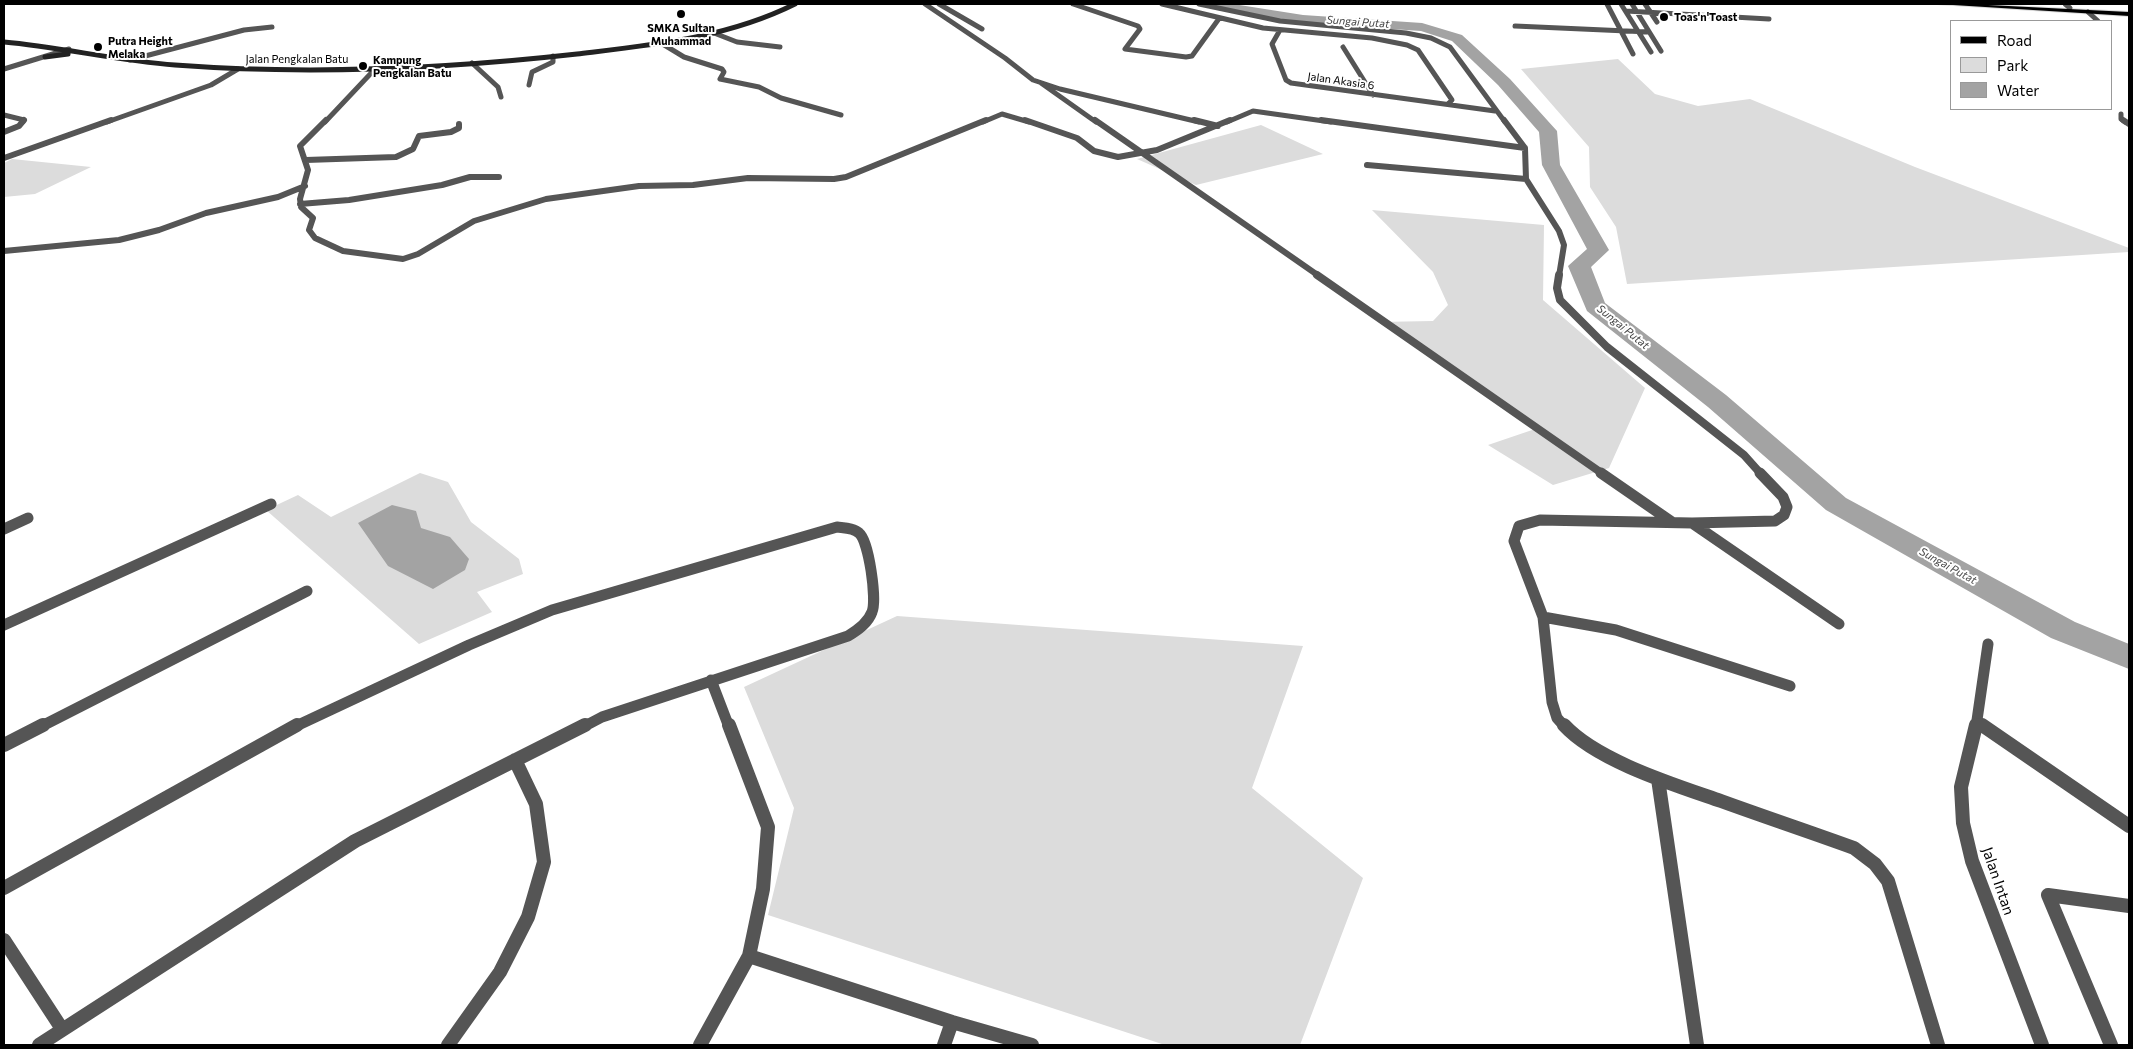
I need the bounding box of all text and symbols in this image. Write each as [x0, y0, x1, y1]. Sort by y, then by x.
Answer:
marker: SMKA Sultan Muhammad [675, 8, 687, 20]
place label: Toas'n'Toast [1674, 10, 1737, 24]
marker: Toas'n'Toast [1658, 11, 1670, 23]
water label: Sungai Putat [1326, 13, 1390, 31]
legend [1950, 20, 2113, 110]
place label: SMKA Sultan Muhammad [647, 21, 715, 47]
text: Road [1997, 31, 2032, 49]
place label: Putra Height Melaka [108, 34, 173, 60]
marker: Putra Height Melaka [92, 41, 104, 53]
street label: Jalan Pengkalan Batu [246, 52, 348, 66]
place label: Kampung Pengkalan Batu [373, 53, 452, 79]
text: Park [1997, 56, 2028, 74]
marker: Kampung Pengkalan Batu [357, 60, 369, 72]
street label: Jalan Akasia 6 [1307, 70, 1375, 92]
text: Water [1997, 81, 2039, 99]
water label: Sungai Putat [1594, 302, 1652, 352]
water label: Sungai Putat [1917, 545, 1979, 587]
street label: Jalan Intan [1978, 845, 2018, 917]

